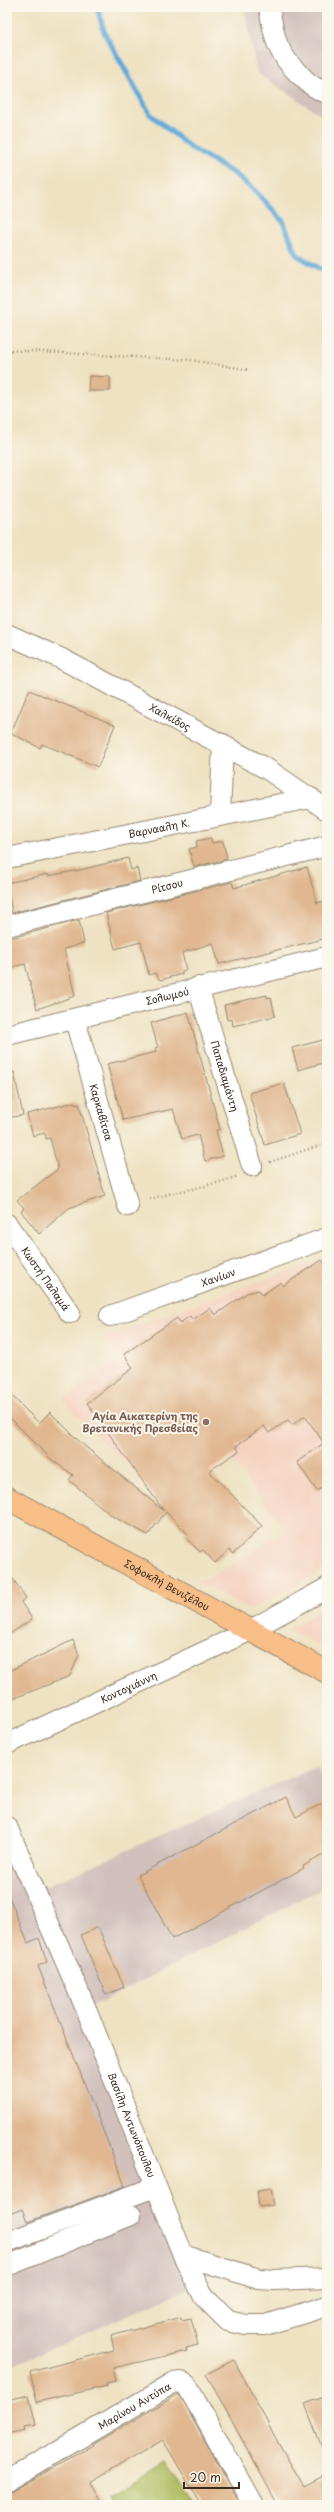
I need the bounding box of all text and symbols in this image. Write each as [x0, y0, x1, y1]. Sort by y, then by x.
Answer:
street label: Χαλκίδος [147, 699, 194, 734]
street label: Βαρνααλη Κ. [127, 814, 191, 841]
street label: Ρίτσου [150, 874, 185, 897]
street label: Σολωμού [144, 983, 190, 1008]
street label: Παπαδιαμάντη [208, 1039, 243, 1113]
street label: Καρκαβίτσα [87, 1082, 117, 1143]
street label: Κωστή Παλαμά [18, 1243, 74, 1314]
street label: Χανίων [199, 1264, 237, 1290]
place label: Αγία Αικατερίνη της Βρετανικής Πρεσβείας [82, 1408, 199, 1435]
marker: Αγία Αικατερίνη της Βρετανικής Πρεσβείας [201, 1417, 211, 1427]
street label: Σοφοκλή Βενιζέλου [122, 1555, 213, 1614]
street label: Κοντογιάννη [98, 1667, 159, 1706]
street label: Βασίλη Αντωνόπουλου [105, 2070, 160, 2180]
street label: Μαρίνου Αντύπα [95, 2378, 174, 2433]
scale bar [184, 2464, 239, 2490]
text: 20 m [190, 2468, 221, 2486]

